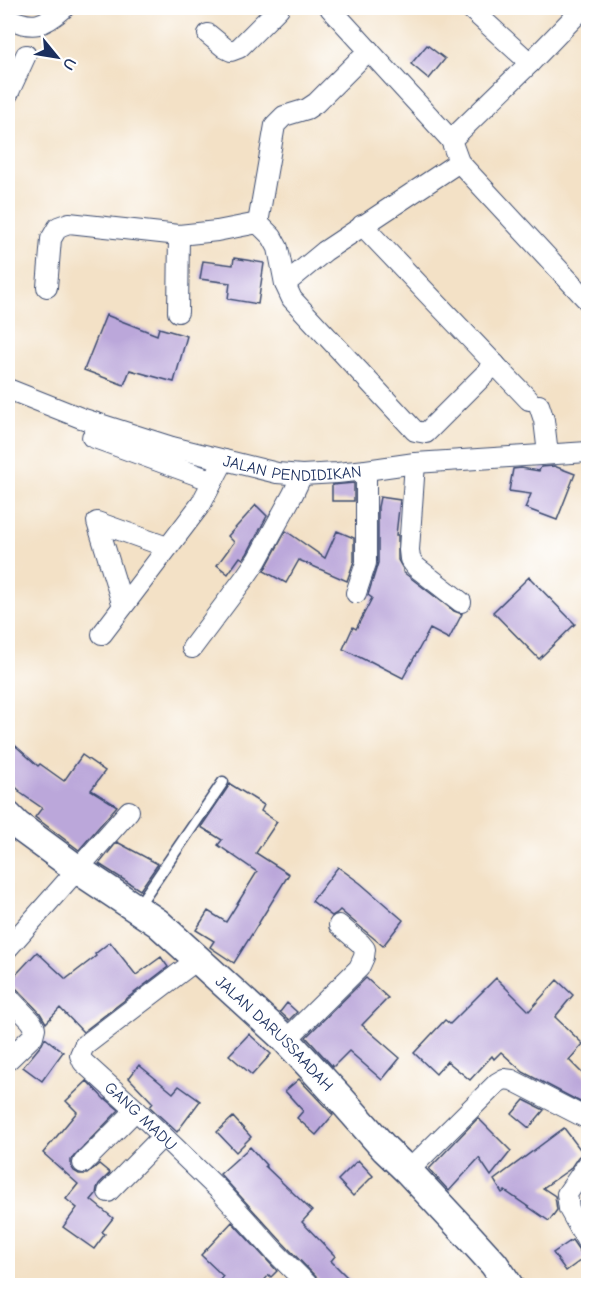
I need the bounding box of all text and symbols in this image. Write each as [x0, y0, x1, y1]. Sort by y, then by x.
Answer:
north arrow [27, 27, 87, 87]
text: U [59, 55, 80, 73]
street label: JALAN PENDIDIKAN [221, 452, 362, 485]
street label: JALAN DARUSSAADAH [212, 972, 337, 1095]
street label: GANG MADU [101, 1078, 180, 1154]

